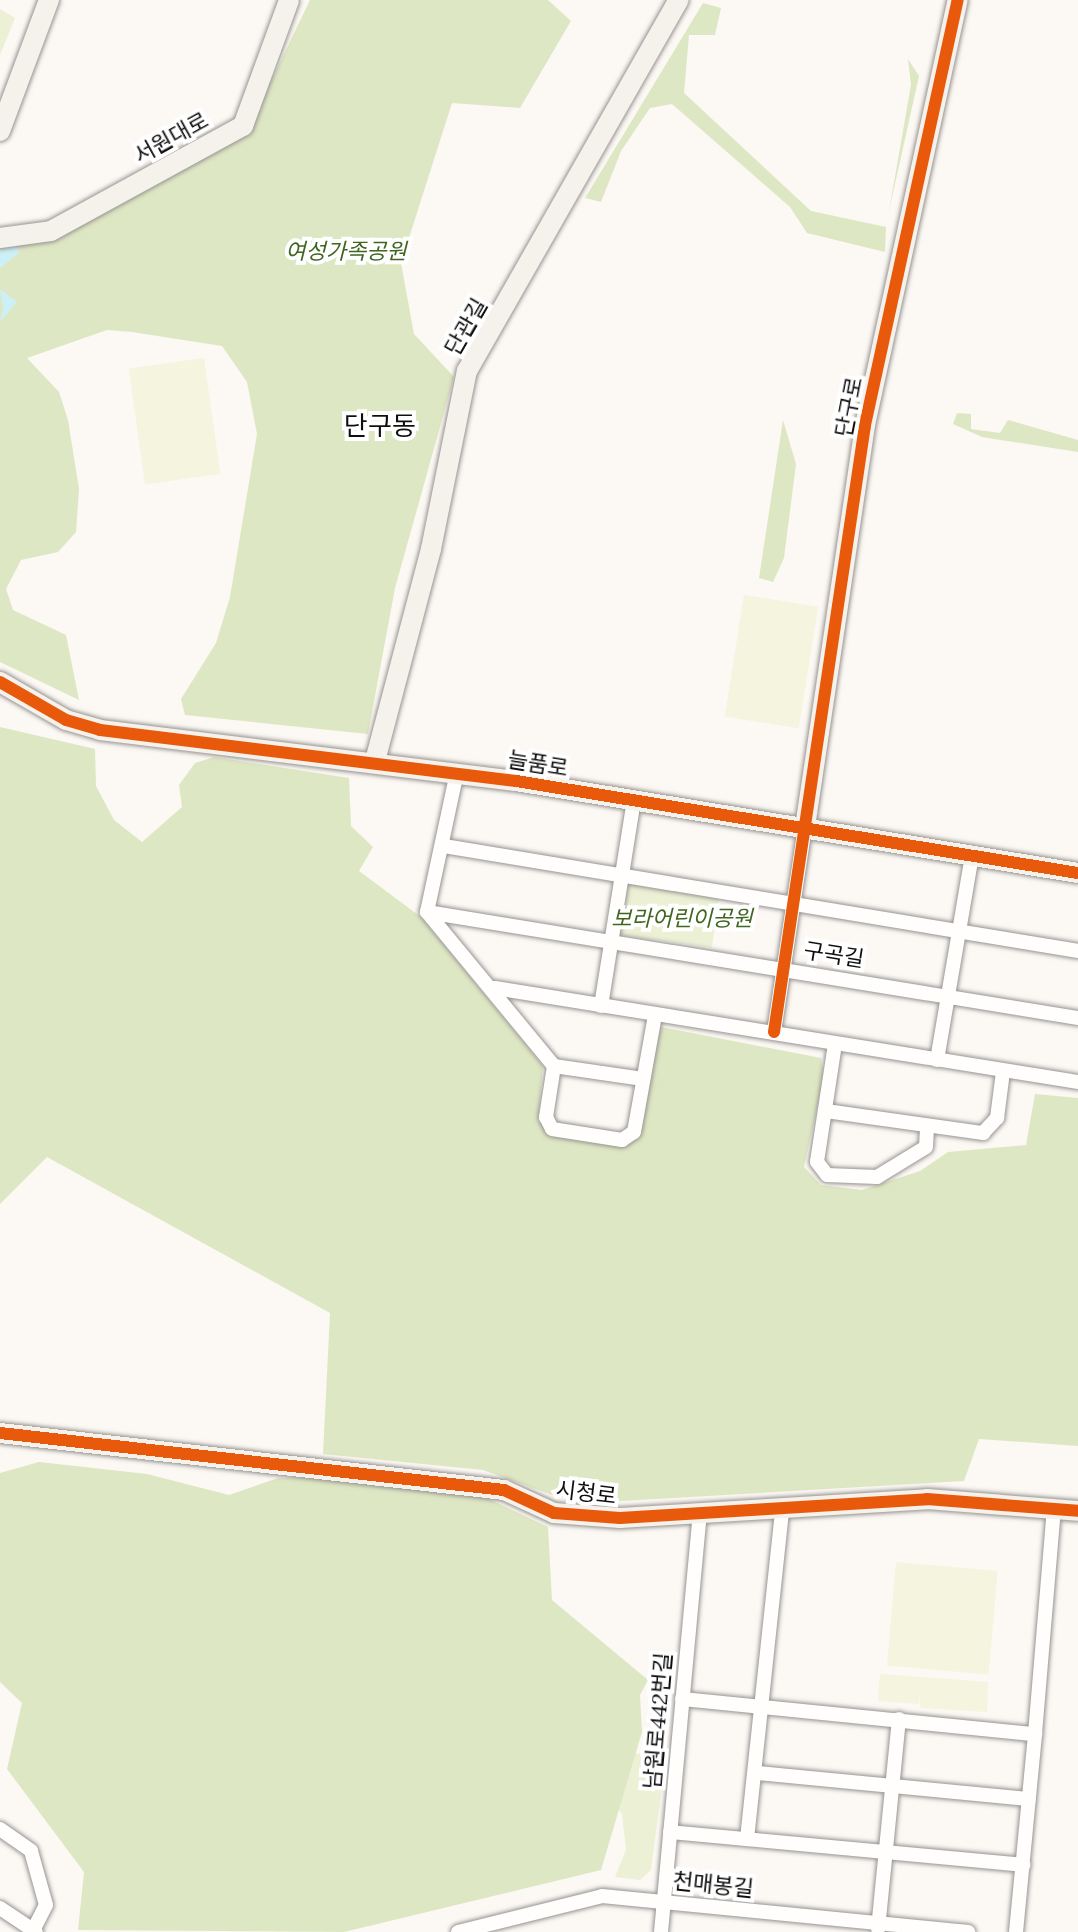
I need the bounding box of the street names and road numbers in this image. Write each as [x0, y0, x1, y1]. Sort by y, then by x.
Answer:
street label: 서원대로 [129, 107, 213, 169]
street label: 단관길 [439, 294, 493, 360]
street label: 단구로 [830, 375, 868, 439]
street label: 늘품로 [506, 746, 570, 782]
street label: 구곡길 [802, 937, 866, 973]
street label: 시청로 [554, 1476, 618, 1510]
street label: 남원로442번길 [639, 1652, 677, 1790]
street label: 천매봉길 [671, 1868, 755, 1902]

